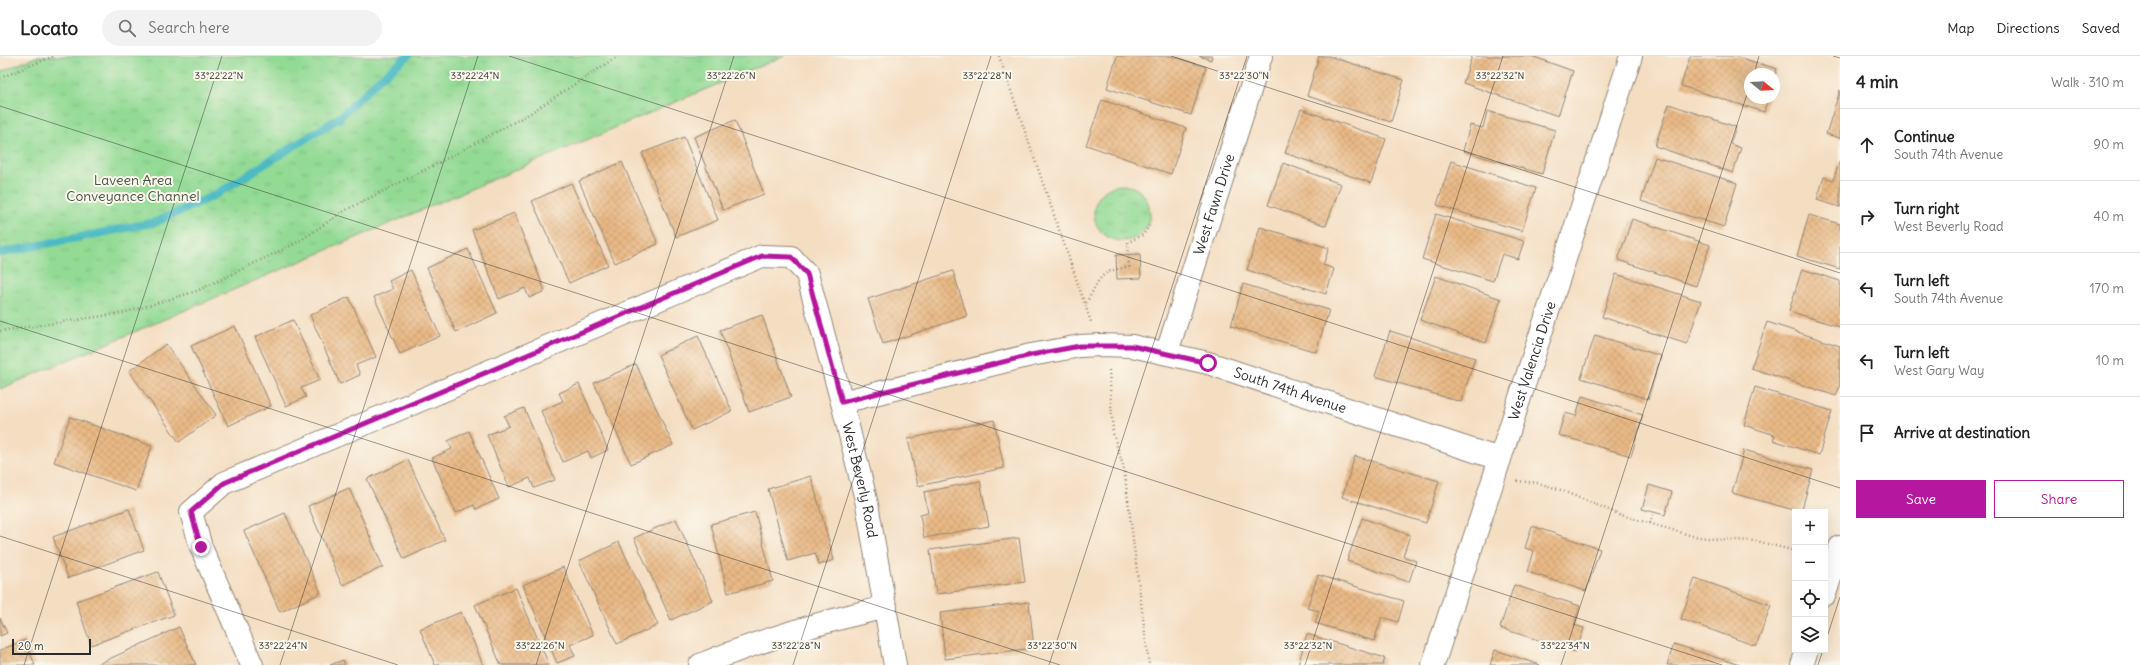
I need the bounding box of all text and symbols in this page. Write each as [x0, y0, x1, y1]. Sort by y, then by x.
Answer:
search box [102, 10, 382, 46]
text: Locato [20, 16, 78, 40]
icon: search [116, 17, 138, 39]
text: Search here [148, 18, 230, 37]
text: Map [1947, 19, 1974, 37]
text: Directions [1996, 19, 2060, 37]
text: Saved [2082, 19, 2120, 37]
north arrow [1744, 68, 1780, 104]
text: 33°22'22"N [195, 69, 243, 82]
text: 33°22'24"N [451, 69, 500, 82]
text: 33°22'26"N [706, 69, 756, 82]
text: 33°22'28"N [962, 69, 1012, 82]
text: 33°22'30"N [1219, 69, 1269, 82]
text: 33°22'32"N [1475, 69, 1525, 82]
text: 4 min [1856, 71, 1898, 93]
text: Walk · 310 m [2051, 74, 2124, 91]
text: Continue [1894, 127, 1955, 146]
icon: ahead [1856, 134, 1878, 156]
text: 90 m [2093, 136, 2124, 153]
text: South 74th Avenue [1894, 146, 2003, 163]
street label: West Fawn Drive [1189, 151, 1238, 257]
park label: Laveen Area Conveyance Channel [66, 171, 200, 205]
text: Turn right [1894, 199, 1959, 218]
icon: right [1856, 206, 1878, 228]
text: 40 m [2093, 208, 2124, 225]
text: West Beverly Road [1894, 218, 2004, 235]
text: Turn left [1894, 271, 1949, 290]
icon: left [1856, 278, 1878, 300]
text: 170 m [2089, 280, 2124, 297]
text: South 74th Avenue [1894, 290, 2003, 307]
street label: West Valencia Drive [1504, 299, 1560, 422]
text: Turn left [1894, 343, 1949, 362]
icon: left [1856, 350, 1878, 372]
text: 10 m [2096, 352, 2124, 369]
route start [1199, 354, 1217, 372]
text: West Gary Way [1894, 362, 1984, 379]
street label: South 74th Avenue [1231, 363, 1349, 417]
street label: West Beverly Road [838, 420, 882, 539]
icon: arrive [1856, 422, 1878, 444]
text: Arrive at destination [1894, 423, 2030, 442]
button: Save [1856, 480, 1986, 518]
button: Share [1994, 480, 2124, 518]
map controls [1792, 509, 1828, 653]
button: + [1792, 509, 1828, 545]
route end [192, 538, 210, 556]
button: − [1792, 545, 1828, 581]
button: locate [1792, 581, 1828, 617]
button: layers [1792, 617, 1828, 653]
scale bar [12, 637, 91, 656]
text: 20 m [18, 639, 44, 653]
text: 33°22'24"N [259, 639, 308, 652]
text: 33°22'26"N [515, 639, 565, 652]
text: 33°22'28"N [771, 639, 821, 652]
text: 33°22'30"N [1027, 639, 1077, 652]
text: 33°22'32"N [1283, 639, 1333, 652]
text: 33°22'34"N [1540, 639, 1590, 652]

